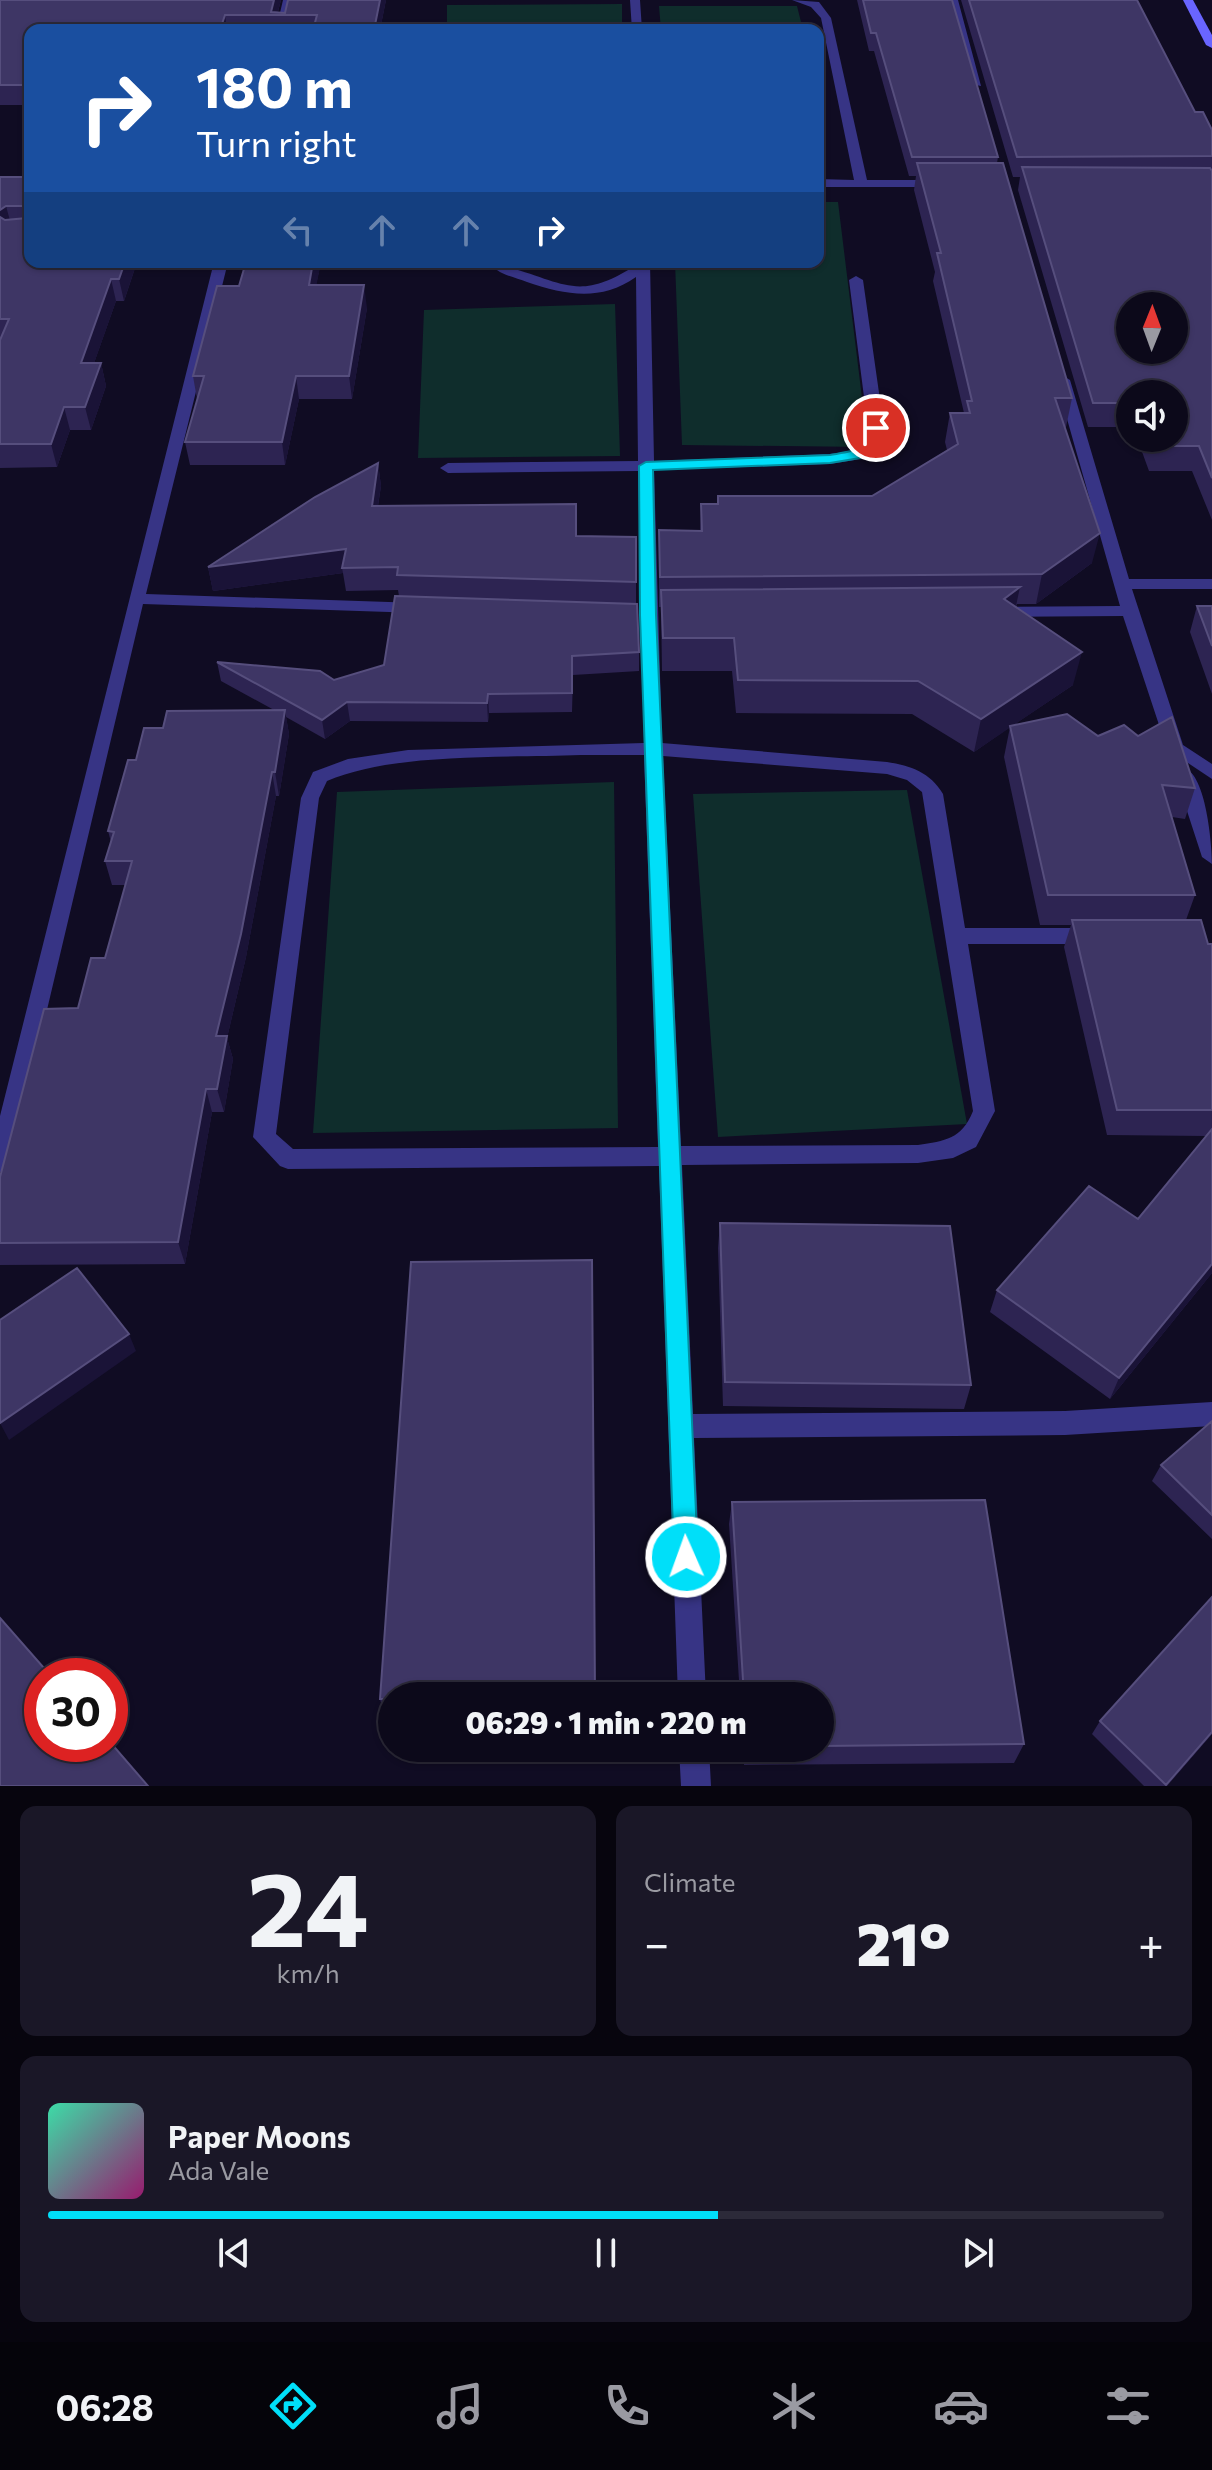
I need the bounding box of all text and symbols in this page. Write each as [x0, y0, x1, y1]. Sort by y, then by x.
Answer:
text: 180 m [196, 51, 353, 120]
icon: right [64, 56, 168, 160]
text: Turn right [196, 120, 357, 164]
icon: left [276, 208, 320, 252]
icon: ahead [360, 208, 404, 252]
icon: ahead [444, 208, 488, 252]
icon: right [528, 208, 572, 252]
north arrow [1116, 292, 1188, 364]
map controls [1116, 292, 1188, 452]
button: sound [1116, 380, 1188, 452]
pin [842, 394, 910, 462]
icon: arrive [854, 406, 898, 450]
position arrow [644, 1515, 728, 1599]
speed limit sign: 30 [24, 1658, 128, 1762]
text: 06:29 · 1 min · 220 m [465, 1703, 747, 1740]
text: 24 [247, 1841, 369, 1968]
text: Climate [644, 1866, 736, 1897]
text: 21° [856, 1905, 951, 1978]
text: − [644, 1915, 669, 1969]
text: + [1138, 1915, 1164, 1969]
text: km/h [276, 1957, 340, 1988]
text: Paper Moons [168, 2117, 351, 2154]
text: Ada Vale [168, 2154, 269, 2185]
icon: previous [212, 2231, 256, 2275]
icon: pause [584, 2231, 628, 2275]
icon: next [956, 2231, 1000, 2275]
icon: directions [265, 2378, 321, 2434]
icon: music [432, 2378, 488, 2434]
icon: phone [599, 2378, 655, 2434]
icon: climate [766, 2378, 822, 2434]
icon: car [933, 2378, 989, 2434]
icon: filters [1100, 2378, 1156, 2434]
text: 06:28 [56, 2384, 154, 2428]

